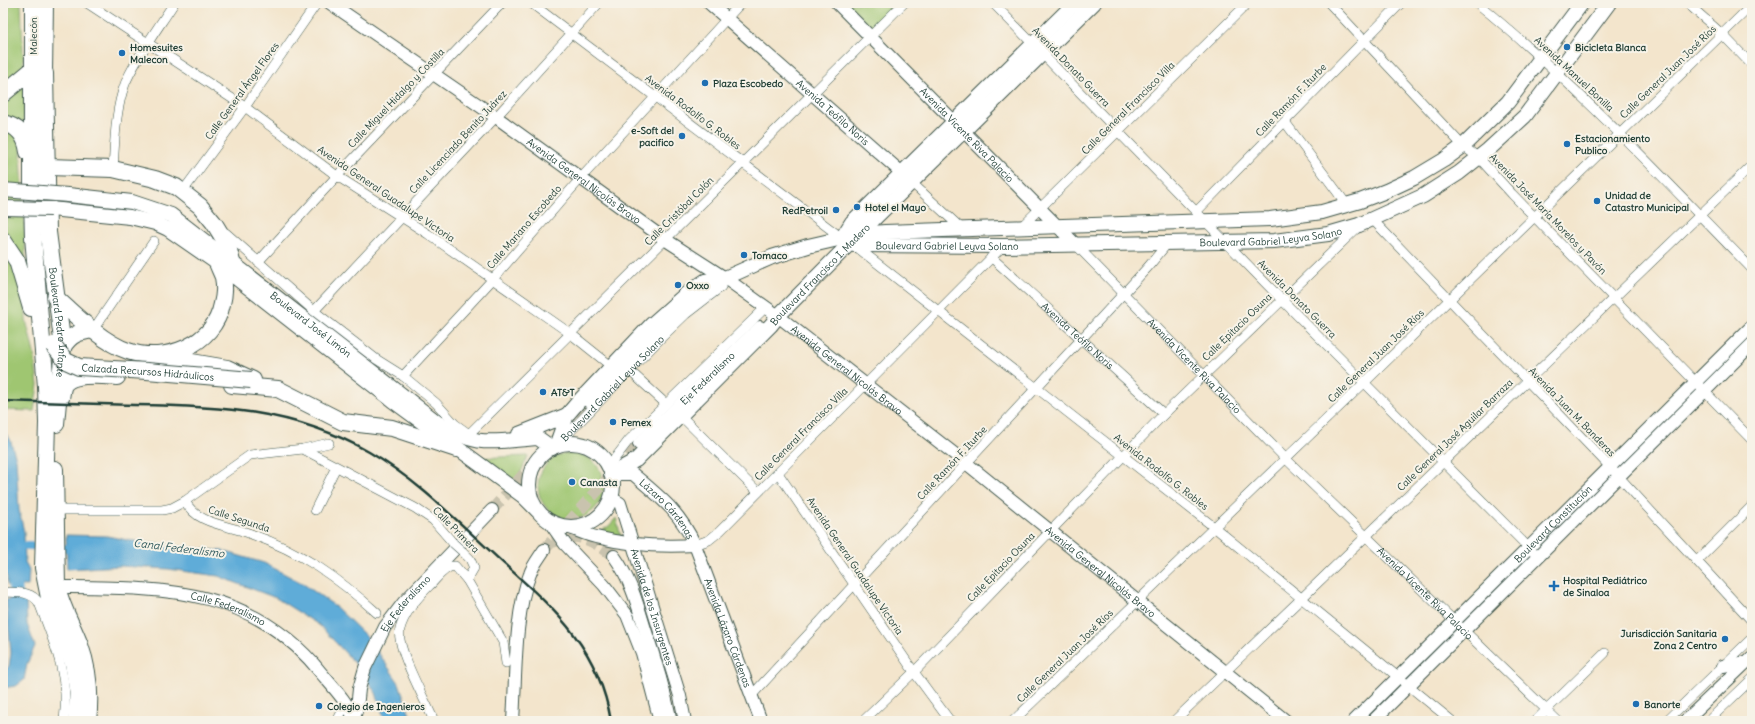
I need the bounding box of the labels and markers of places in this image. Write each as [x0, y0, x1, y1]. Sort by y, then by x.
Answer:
place label: Homesuites Malecon [130, 41, 183, 66]
place label: Bicicleta Blanca [1575, 41, 1647, 54]
marker: Bicicleta Blanca [1562, 42, 1572, 52]
marker: Homesuites Malecon [117, 48, 127, 58]
place label: Plaza Escobedo [713, 77, 784, 90]
marker: Plaza Escobedo [700, 78, 710, 88]
place label: e-Soft del pacifico [631, 124, 674, 149]
marker: e-Soft del pacifico [677, 131, 687, 141]
place label: Estacionamiento Publico [1575, 132, 1650, 157]
marker: Estacionamiento Publico [1562, 139, 1572, 149]
place label: Unidad de Catastro Municipal [1605, 189, 1689, 214]
marker: Unidad de Catastro Municipal [1592, 196, 1602, 206]
place label: Hotel el Mayo [865, 201, 926, 214]
marker: Hotel el Mayo [852, 202, 862, 212]
place label: RedPetroil [782, 204, 828, 217]
marker: RedPetroil [831, 205, 841, 215]
place label: Tomaco [752, 249, 788, 262]
marker: Tomaco [739, 250, 749, 260]
place label: Oxxo [686, 279, 709, 292]
marker: Oxxo [673, 280, 683, 290]
place label: AT&T [551, 386, 575, 399]
marker: AT&T [538, 387, 548, 397]
place label: Pemex [621, 416, 651, 429]
marker: Pemex [608, 417, 618, 427]
place label: Canasta [580, 476, 618, 489]
marker: Canasta [567, 477, 577, 487]
place label: Hospital Pediátrico de Sinaloa [1563, 574, 1648, 599]
marker: Hospital Pediátrico de Sinaloa [1548, 580, 1560, 592]
place label: Jurisdicción Sanitaria Zona 2 Centro [1621, 627, 1717, 652]
marker: Jurisdicción Sanitaria Zona 2 Centro [1720, 634, 1730, 644]
place label: Banorte [1644, 698, 1681, 711]
marker: Banorte [1631, 699, 1641, 709]
place label: Colegio de Ingenieros [327, 700, 425, 713]
marker: Colegio de Ingenieros [314, 701, 324, 711]

